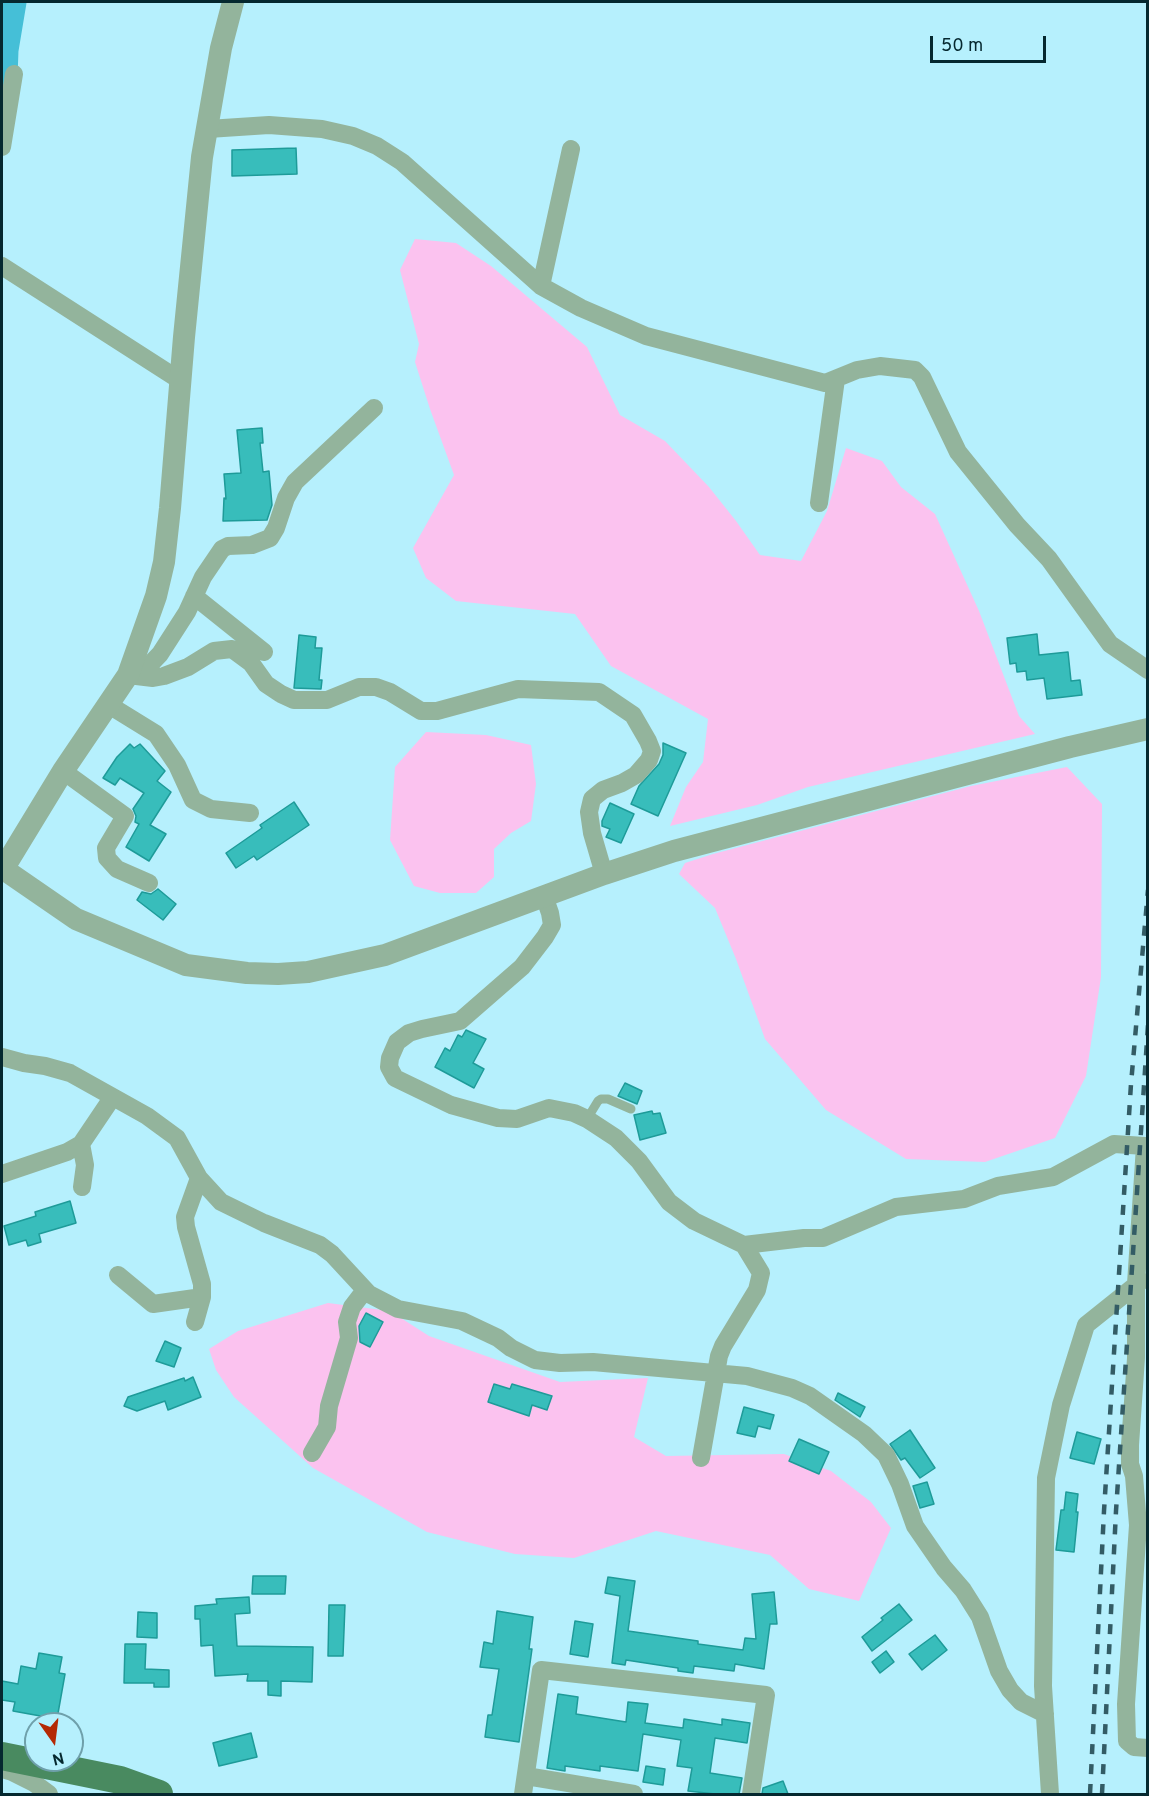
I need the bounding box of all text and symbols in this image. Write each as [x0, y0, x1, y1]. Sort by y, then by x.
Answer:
scale bar [933, 24, 1048, 62]
text: 50 m [941, 35, 983, 58]
north arrow [24, 1712, 84, 1772]
text: N [50, 1746, 66, 1769]

